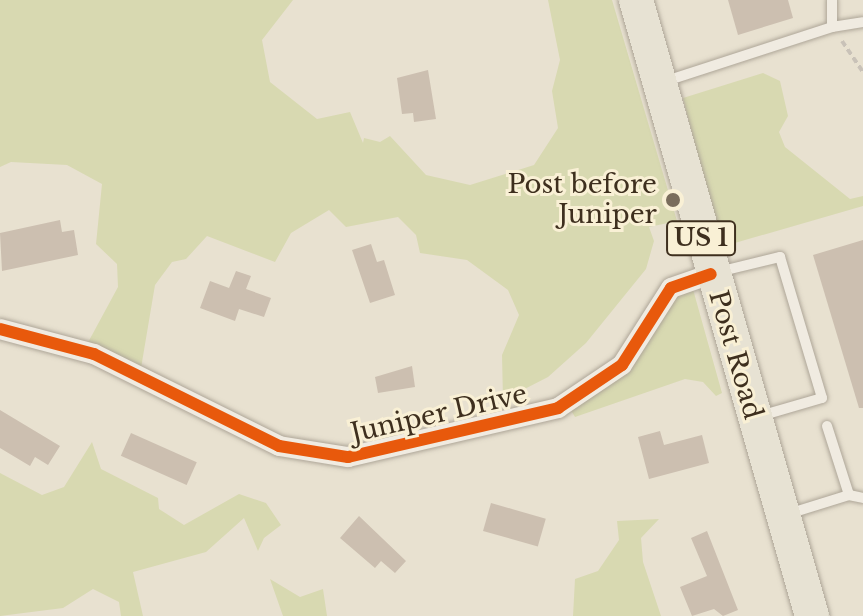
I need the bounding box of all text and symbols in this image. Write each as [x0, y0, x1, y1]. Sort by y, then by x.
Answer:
place label: Post before Juniper [508, 169, 657, 230]
marker: Post before Juniper [664, 191, 682, 209]
road number: US 1 [665, 218, 737, 258]
street label: Post Road [702, 287, 768, 423]
street label: Juniper Drive [347, 378, 531, 450]

